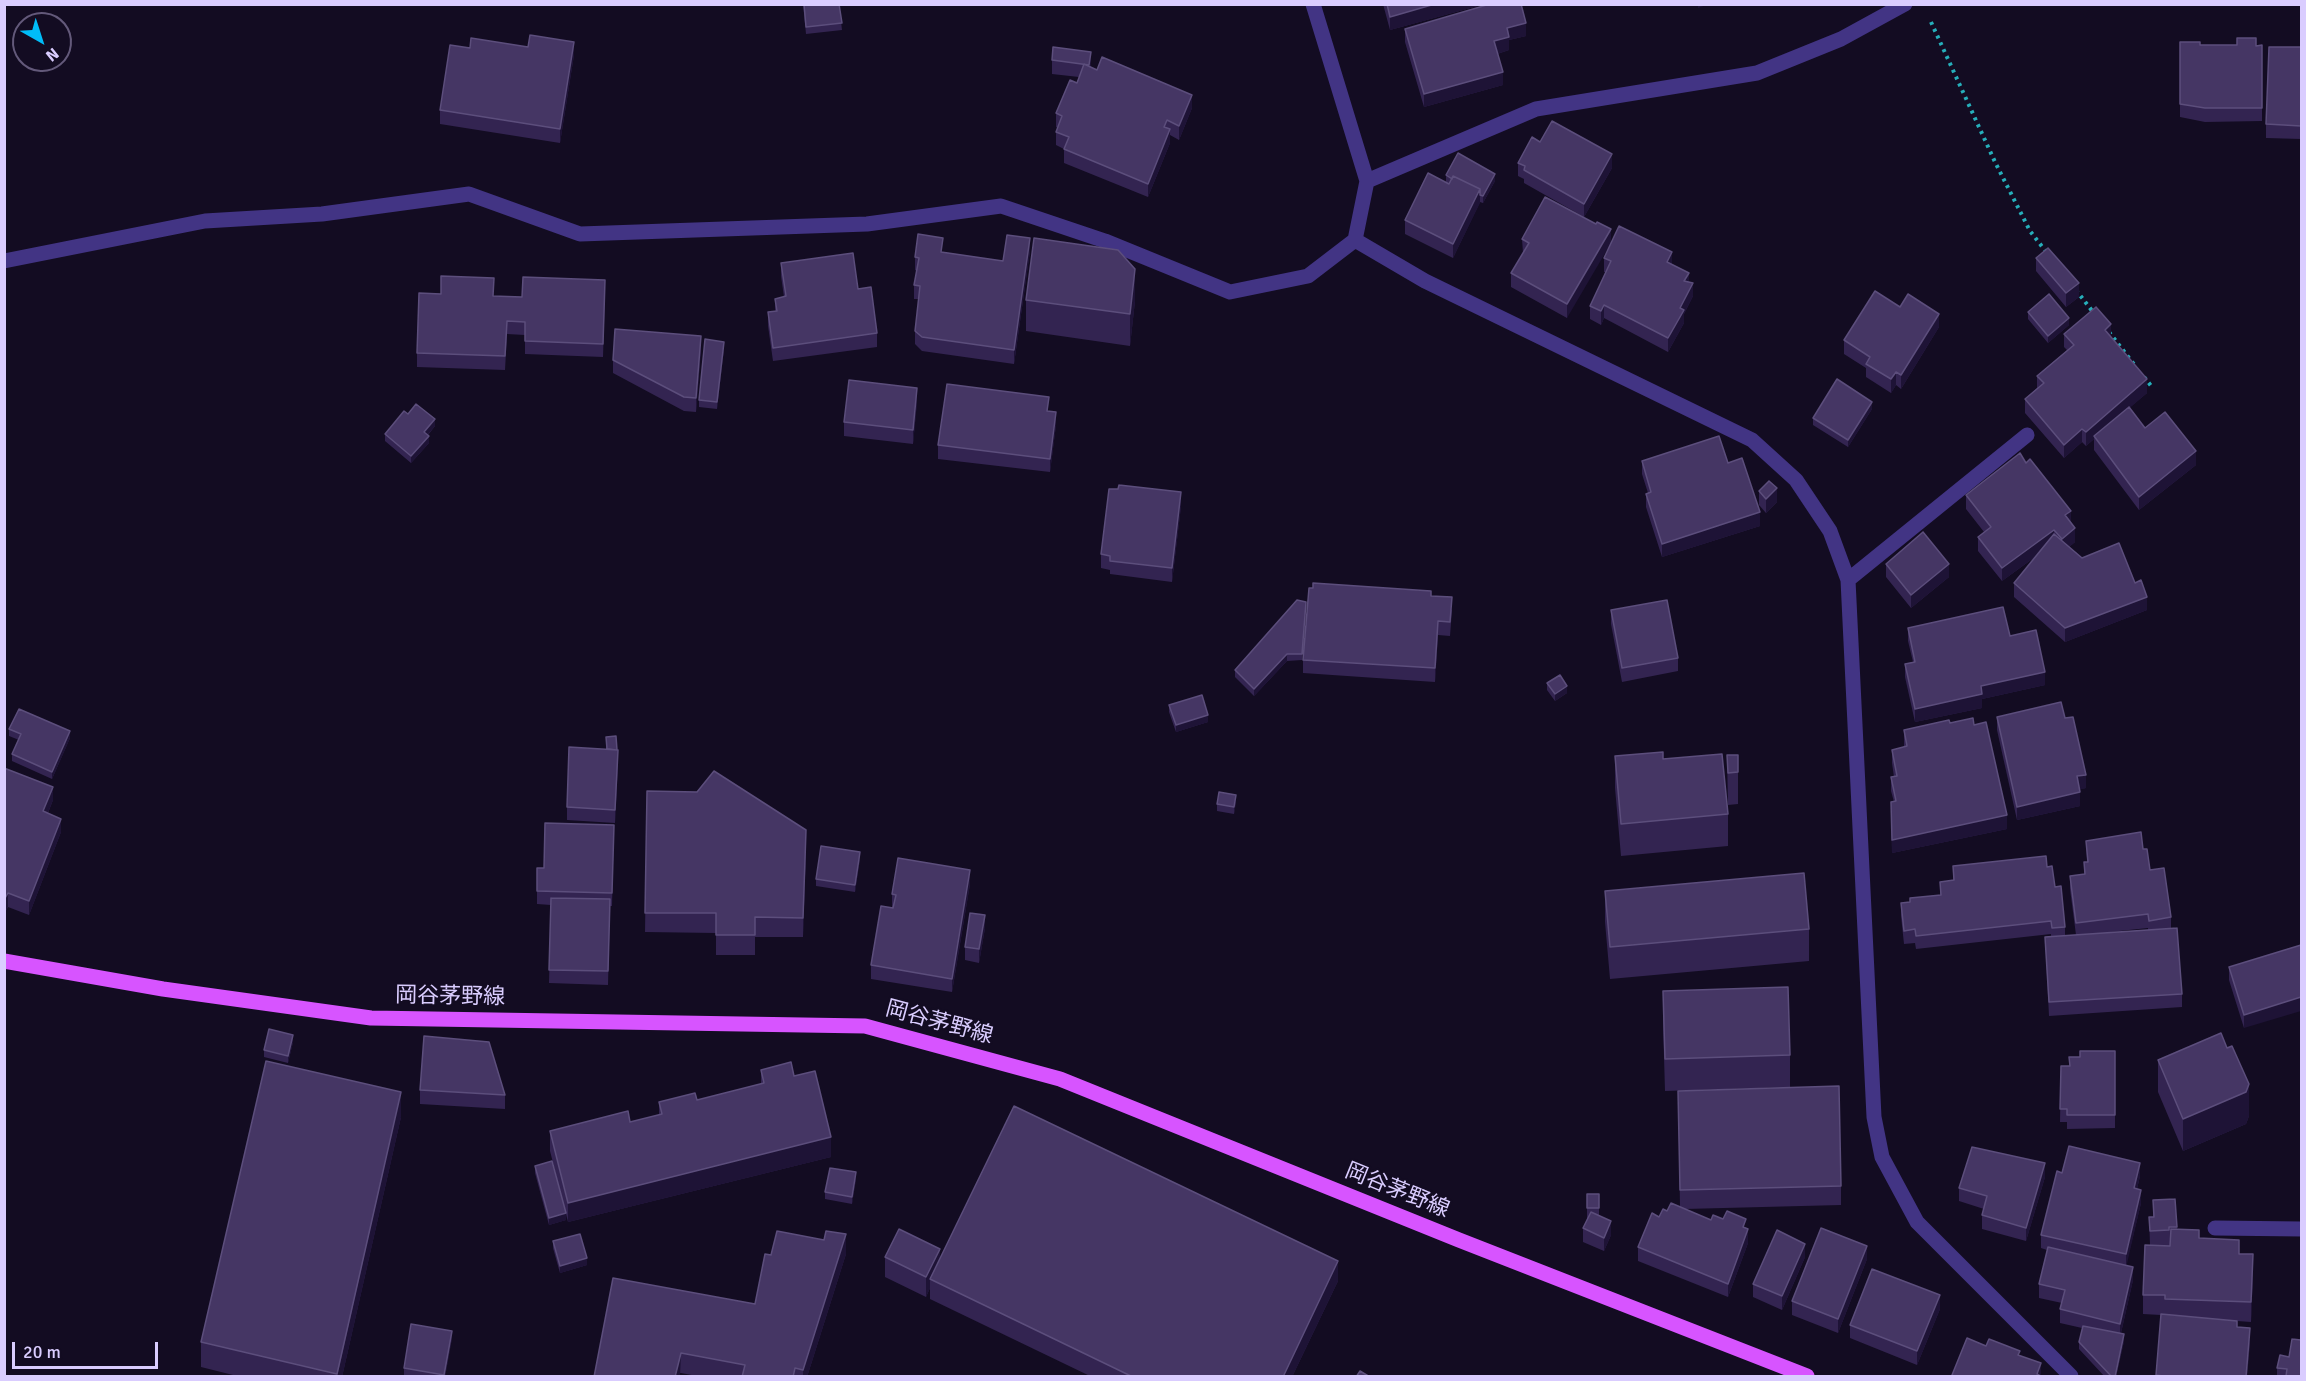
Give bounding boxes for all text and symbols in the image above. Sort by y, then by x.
north arrow [12,12,72,72]
text: N [41,43,63,66]
street label: 岡谷茅野線 [395,983,505,1011]
street label: 岡谷茅野線 [882,996,996,1050]
street label: 岡谷茅野線 [1341,1158,1453,1224]
scale bar [15,1330,160,1368]
text: 20 m [23,1341,61,1363]

